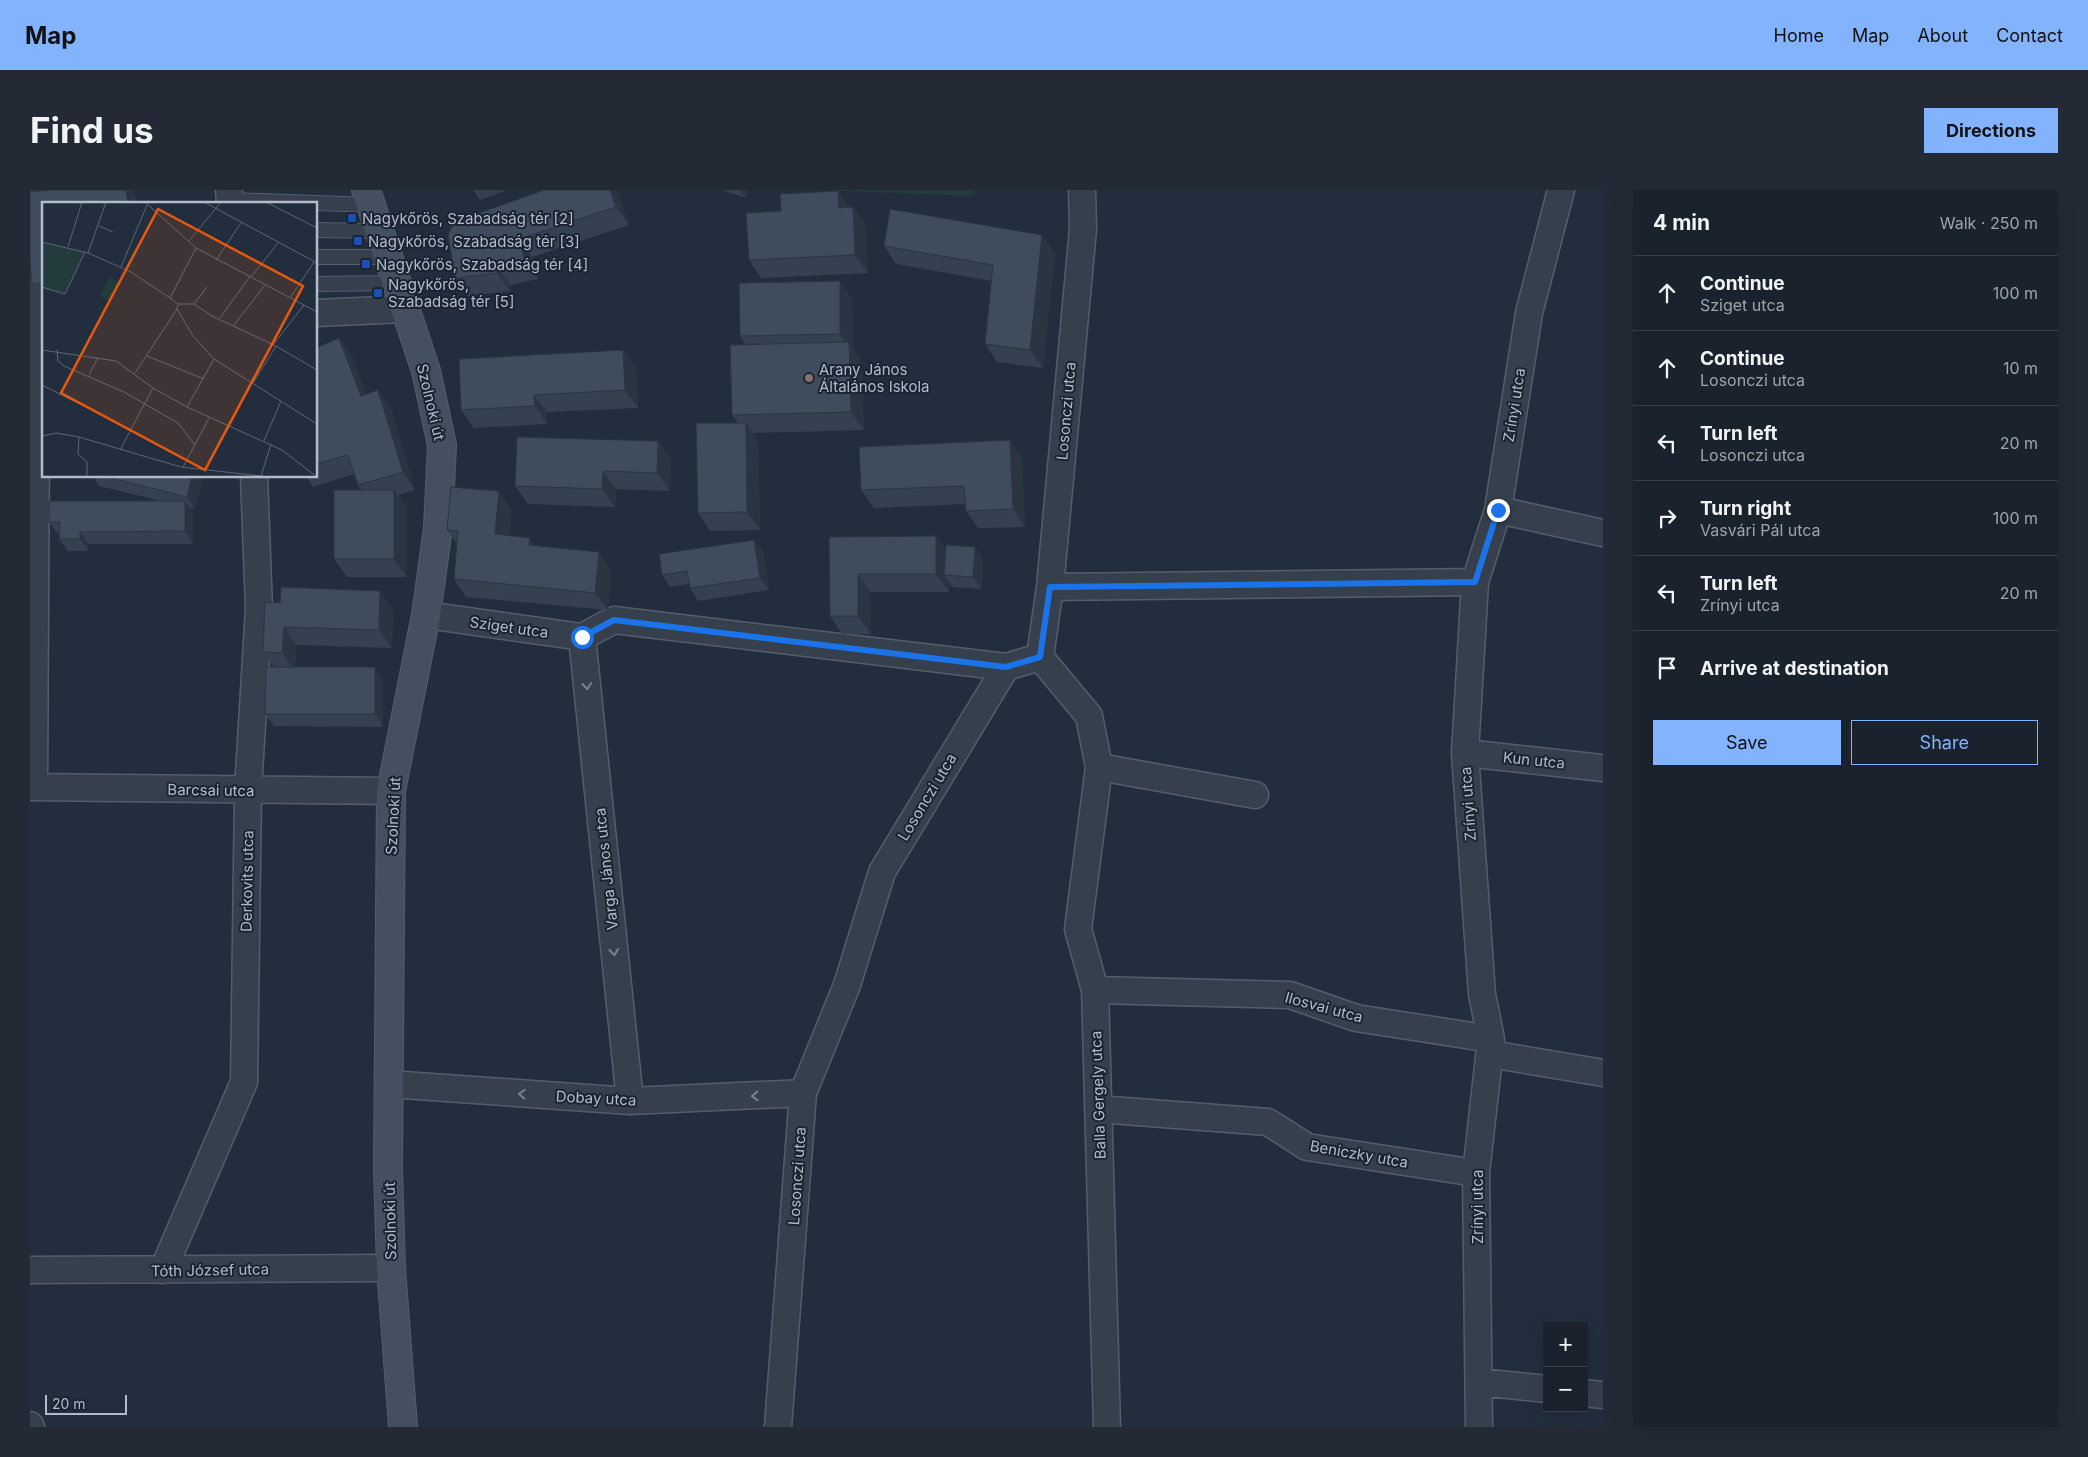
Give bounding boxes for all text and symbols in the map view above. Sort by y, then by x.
text: Map [25,21,76,50]
text: Home [1774,25,1824,46]
text: Map [1852,25,1889,46]
text: About [1917,25,1968,46]
text: Contact [1996,25,2063,46]
button: Directions [1924,108,2058,153]
text: Find us [30,109,154,151]
inset map [42,202,318,478]
place label: Nagykőrös, Szabadság tér [2] [362,209,574,228]
text: 4 min [1653,210,1710,235]
marker: Nagykőrös, Szabadság tér [2] [346,212,358,224]
text: Walk · 250 m [1940,213,2038,233]
place label: Nagykőrös, Szabadság tér [3] [368,232,580,251]
marker: Nagykőrös, Szabadság tér [3] [352,235,364,247]
place label: Nagykőrös, Szabadság tér [4] [376,255,588,274]
marker: Nagykőrös, Szabadság tér [4] [360,258,372,270]
text: Continue [1700,272,1785,295]
place label: Nagykőrös, Szabadság tér [5] [388,275,514,311]
icon: ahead [1653,279,1681,307]
text: 100 m [1993,283,2038,303]
marker: Nagykőrös, Szabadság tér [5] [372,287,384,299]
text: Sziget utca [1700,295,1785,315]
text: Continue [1700,347,1785,370]
icon: ahead [1653,354,1681,382]
text: 10 m [2003,358,2038,378]
place label: Arany János Általános Iskola [819,360,930,396]
street label: Losonczi utca [1052,361,1080,461]
street label: Szolnoki út [413,362,449,442]
street label: Zrínyi utca [1499,367,1529,443]
text: Losonczi utca [1700,370,1805,390]
marker: Arany János Általános Iskola [803,372,815,384]
text: Turn left [1700,422,1778,445]
icon: left [1653,429,1681,457]
text: 20 m [2000,433,2038,453]
text: Losonczi utca [1700,445,1805,465]
text: Turn right [1700,497,1791,520]
route end [1487,499,1510,522]
icon: right [1653,504,1681,532]
text: 100 m [1993,508,2038,528]
text: Vasvári Pál utca [1700,520,1821,540]
text: Turn left [1700,572,1778,595]
icon: left [1653,579,1681,607]
text: 20 m [2000,583,2038,603]
text: Zrínyi utca [1700,595,1780,615]
street label: Sziget utca [468,612,550,642]
route start [571,626,594,649]
icon: arrive [1653,654,1681,682]
text: Arrive at destination [1700,657,1889,680]
one-way arrow [581,682,592,690]
button: Save [1653,720,1841,765]
button: Share [1851,720,2038,765]
street label: Kun utca [1502,747,1566,773]
street label: Losonczi utca [893,750,961,844]
street label: Zrínyi utca [1456,766,1480,842]
street label: Szolnoki út [381,776,405,855]
street label: Barcsai utca [167,780,255,800]
street label: Varga János utca [590,807,622,931]
street label: Derkovits utca [237,830,257,932]
one-way arrow [609,948,620,956]
street label: Ilosvai utca [1283,987,1365,1027]
street label: Balla Gergely utca [1086,1030,1110,1160]
street label: Dobay utca [555,1086,637,1110]
one-way arrow [518,1088,526,1099]
one-way arrow [750,1090,758,1101]
street label: Losonczi utca [784,1126,810,1226]
street label: Beniczky utca [1308,1136,1410,1172]
street label: Zrínyi utca [1468,1170,1487,1244]
street label: Szolnoki út [380,1182,400,1260]
street label: Tóth József utca [151,1259,269,1281]
map controls [1543,1322,1588,1412]
button: + [1543,1322,1588,1367]
button: − [1543,1367,1588,1412]
scale bar [45,1392,128,1415]
text: 20 m [52,1395,86,1412]

